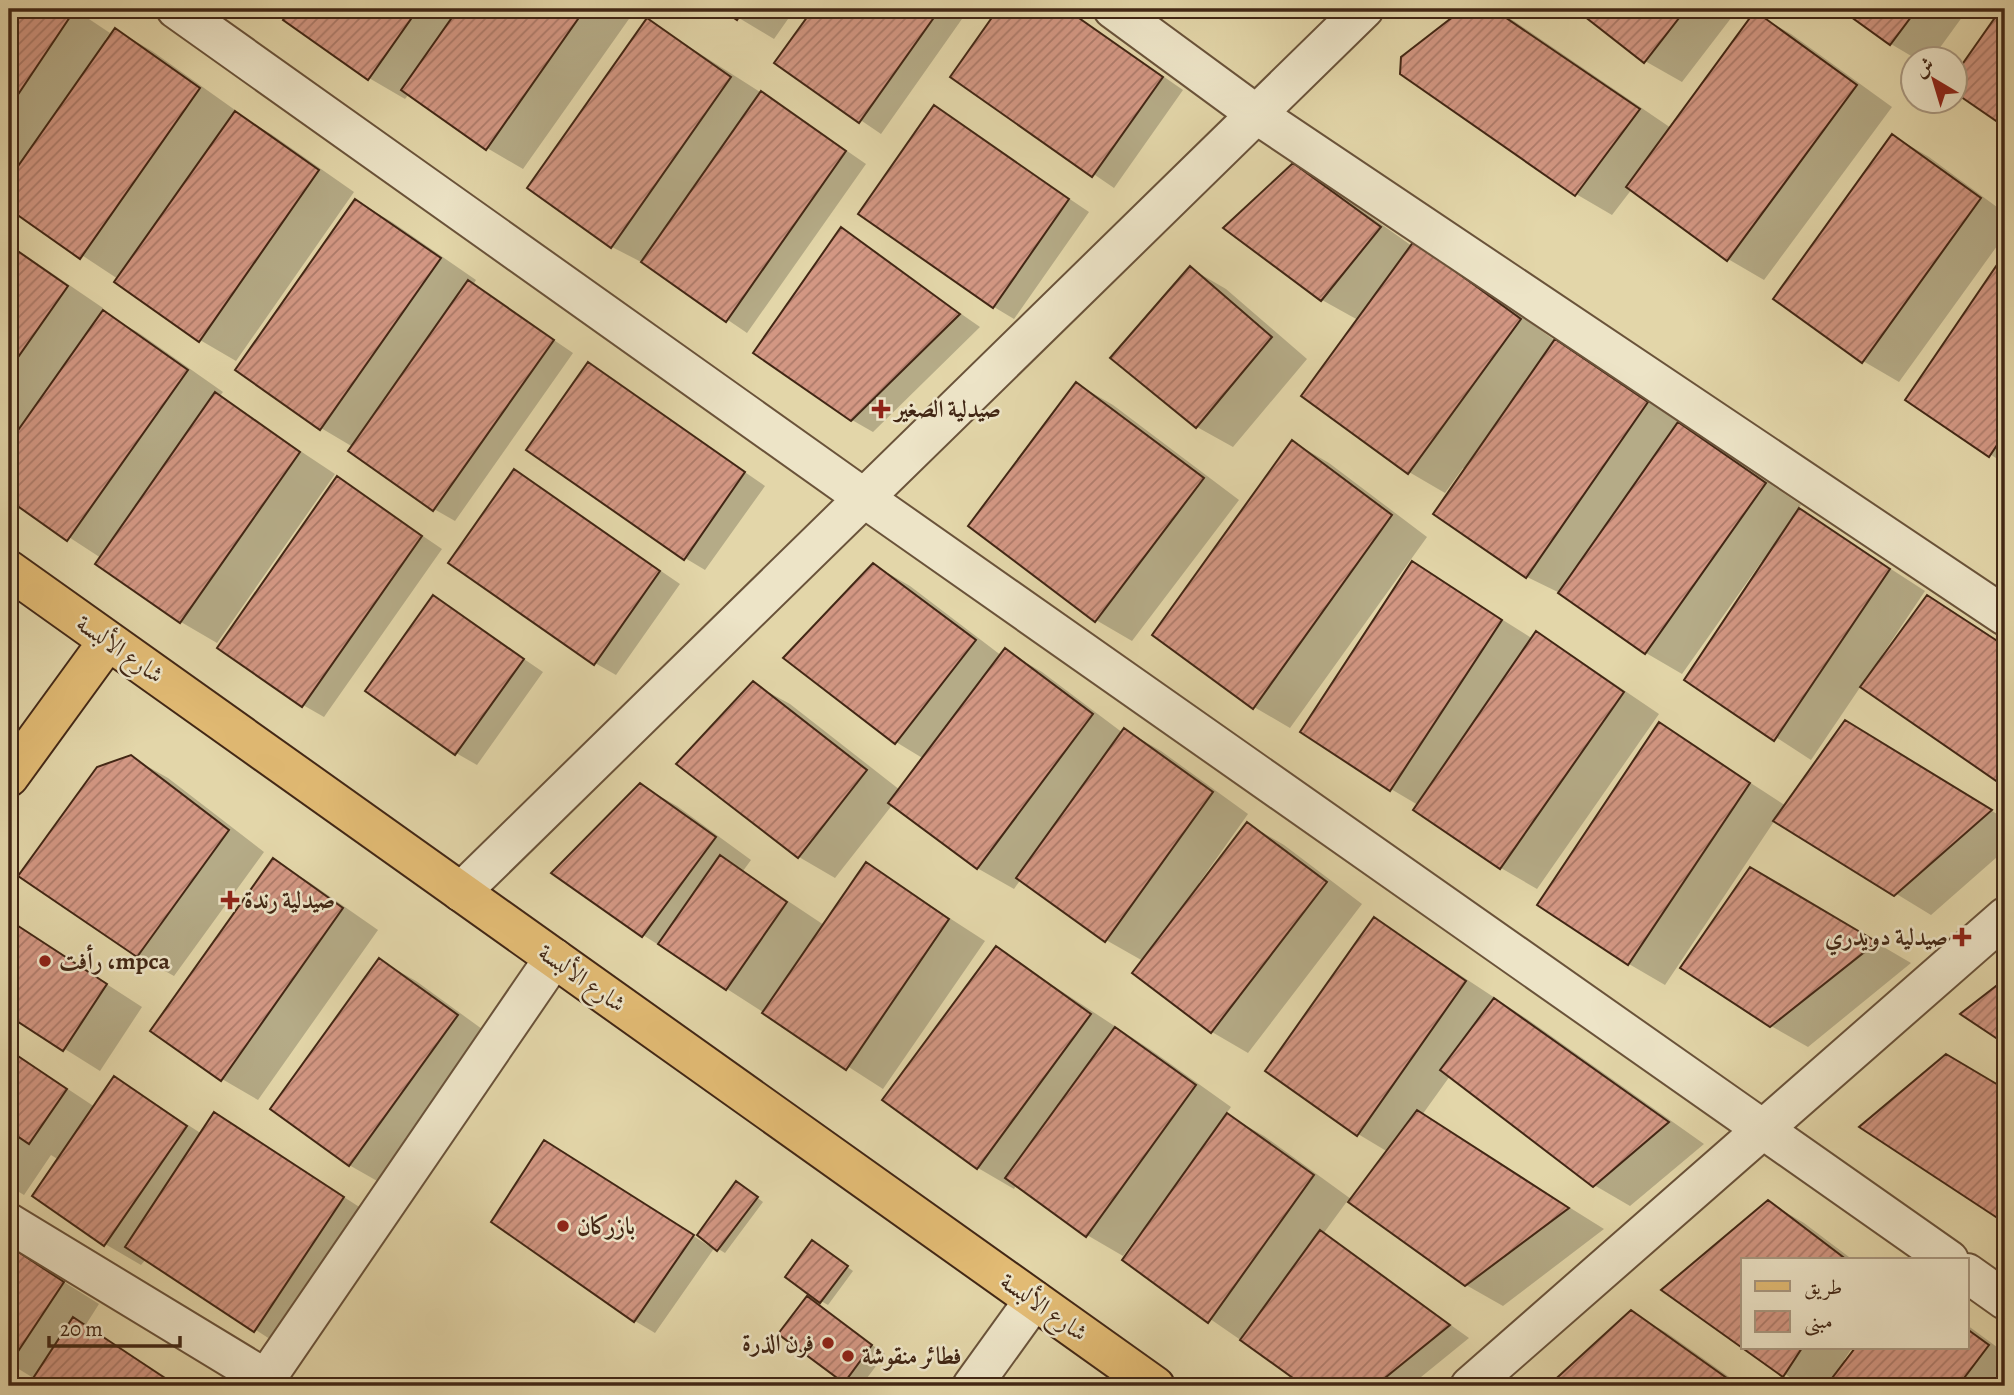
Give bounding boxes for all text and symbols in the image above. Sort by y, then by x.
north arrow [1898,46,1968,116]
text: ش [1909,51,1940,83]
place label: صيدلية الصغير [892,393,1001,425]
marker: صيدلية الصغير [873,401,889,417]
street label: شارع الألبسة [68,607,170,694]
place label: صيدلية رندة [244,884,335,916]
marker: صيدلية رندة [222,892,238,908]
place label: صيدلية دويدري [1825,921,1948,956]
marker: صيدلية دويدري [1954,929,1970,945]
street label: شارع الألبسة [530,936,632,1023]
place label: رأفت ،mpca [59,944,171,977]
marker: رأفت ،mpca [37,953,53,969]
place label: بازركان [577,1210,635,1242]
marker: بازركان [555,1218,571,1234]
legend [1741,1258,1968,1350]
street label: شارع الألبسة [992,1265,1094,1352]
text: طريق [1804,1273,1842,1301]
scale bar [49,1304,180,1348]
text: مبنى [1804,1307,1833,1336]
text: 20 m [60,1315,103,1343]
place label: فرن الذرة [742,1327,814,1359]
marker: فرن الذرة [820,1335,836,1351]
place label: فطائر منقوشة [862,1340,962,1372]
marker: فطائر منقوشة [840,1348,856,1364]

